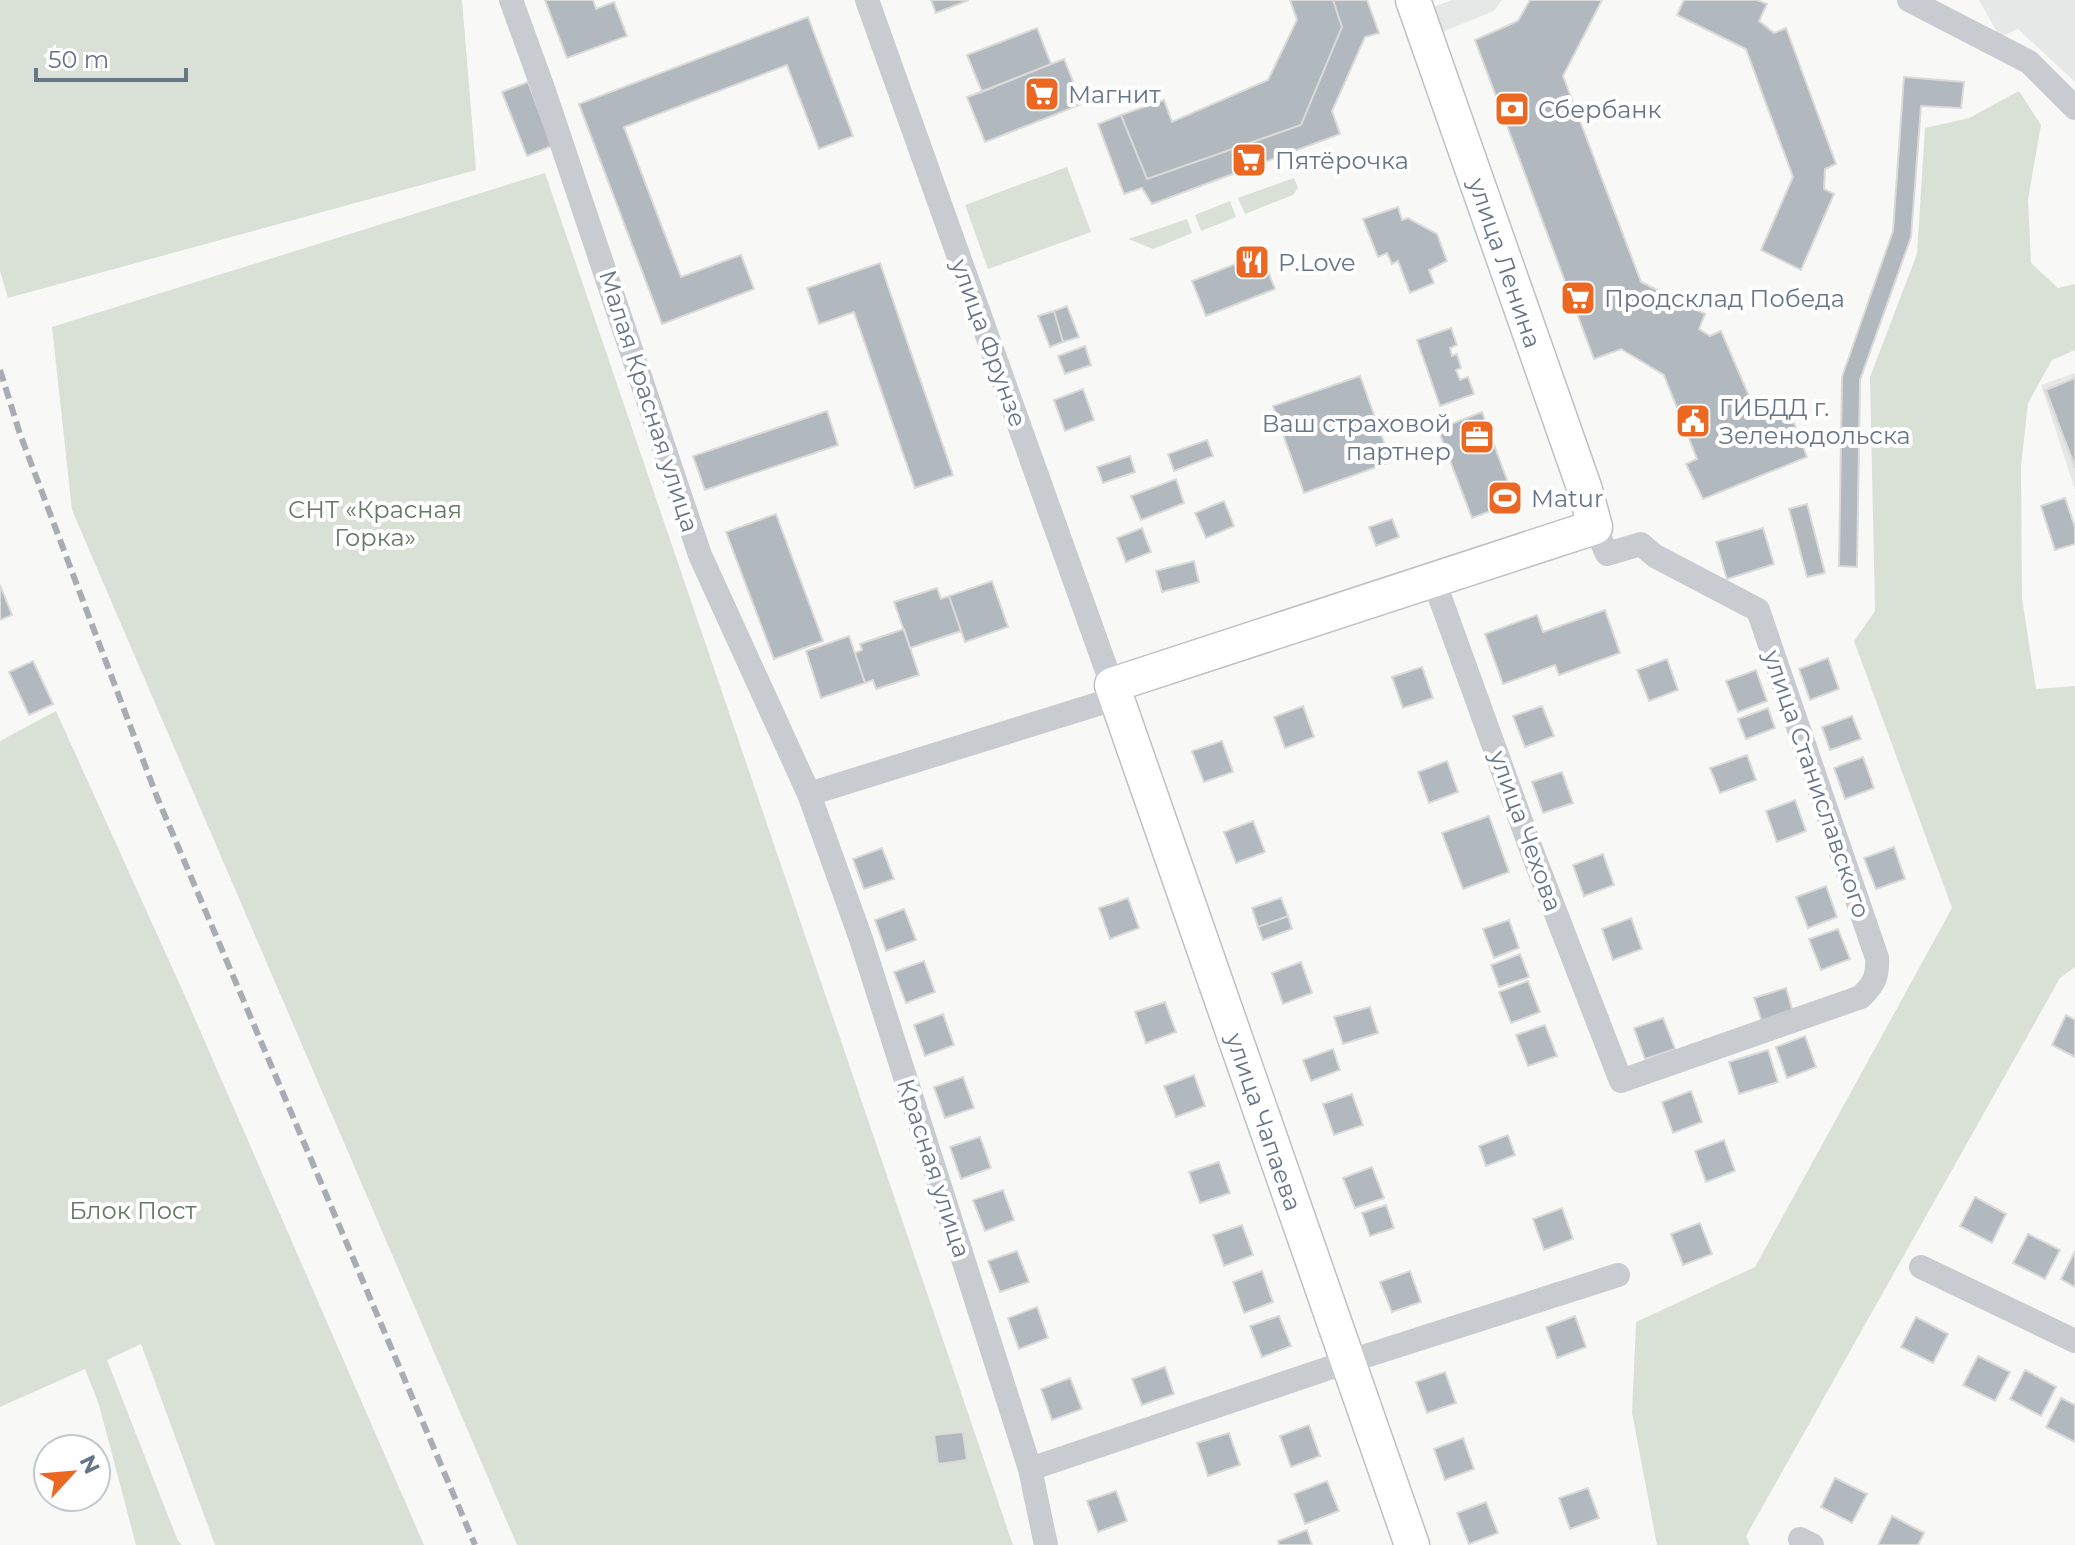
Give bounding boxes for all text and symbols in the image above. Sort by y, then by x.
scale bar [36,32,186,82]
text: 50 m [48,45,109,74]
supermarket icon: Магнит [1023,75,1061,113]
place label: Магнит [1068,80,1161,109]
bank icon: Сбербанк [1493,90,1531,128]
place label: Сбербанк [1538,95,1661,124]
supermarket icon: Пятёрочка [1230,141,1268,179]
place label: Пятёрочка [1275,146,1409,175]
street label: улица Ленина [1462,173,1548,352]
restaurant icon: P.Love [1233,243,1271,281]
place label: P.Love [1278,248,1355,277]
street label: улица Фрунзе [945,254,1033,431]
street label: Малая Красная улица [593,266,705,536]
supermarket icon: Продсклад Победа [1559,279,1597,317]
place label: Продсклад Победа [1604,284,1845,313]
place label: ГИБДД г. Зеленодольска [1719,393,1911,450]
public building icon: ГИБДД г. Зеленодольска [1674,402,1712,440]
place label: Ваш страховой партнер [1262,409,1451,466]
office icon: Ваш страховой партнер [1458,418,1496,456]
sports icon: Matur [1486,479,1524,517]
place label: Matur [1531,484,1604,513]
park label: СНТ «Красная Горка» [288,495,462,552]
street label: улица Станиславского [1757,645,1877,922]
street label: улица Чехова [1483,746,1569,915]
street label: улица Чапаева [1220,1028,1308,1215]
street label: Красная улица [891,1075,977,1261]
park label: Блок Пост [69,1196,197,1225]
north arrow [32,1433,112,1513]
text: N [73,1451,106,1478]

